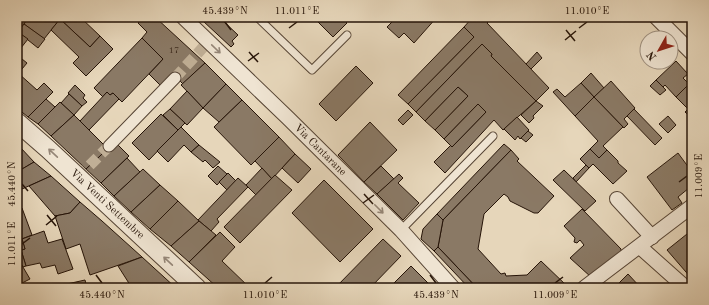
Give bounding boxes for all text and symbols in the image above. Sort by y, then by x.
text: 45.439°N [202,6,248,16]
text: 11.011°E [275,6,319,16]
text: 11.010°E [565,6,609,16]
north arrow [639,30,679,70]
one-way arrow [211,45,221,54]
house number: 17 [169,46,179,55]
text: N [645,48,659,62]
street label: Via Cantarane [292,122,348,178]
one-way arrow [48,149,58,158]
text: 11.009°E [694,154,704,198]
text: 45.440°N [7,161,17,207]
street label: Via Venti Settembre [68,167,146,241]
one-way arrow [374,204,384,214]
text: 11.011°E [7,222,17,266]
one-way arrow [163,257,173,266]
text: 45.440°N [79,290,125,300]
text: 11.010°E [243,290,287,300]
text: 45.439°N [413,290,459,300]
text: 11.009°E [533,290,577,300]

